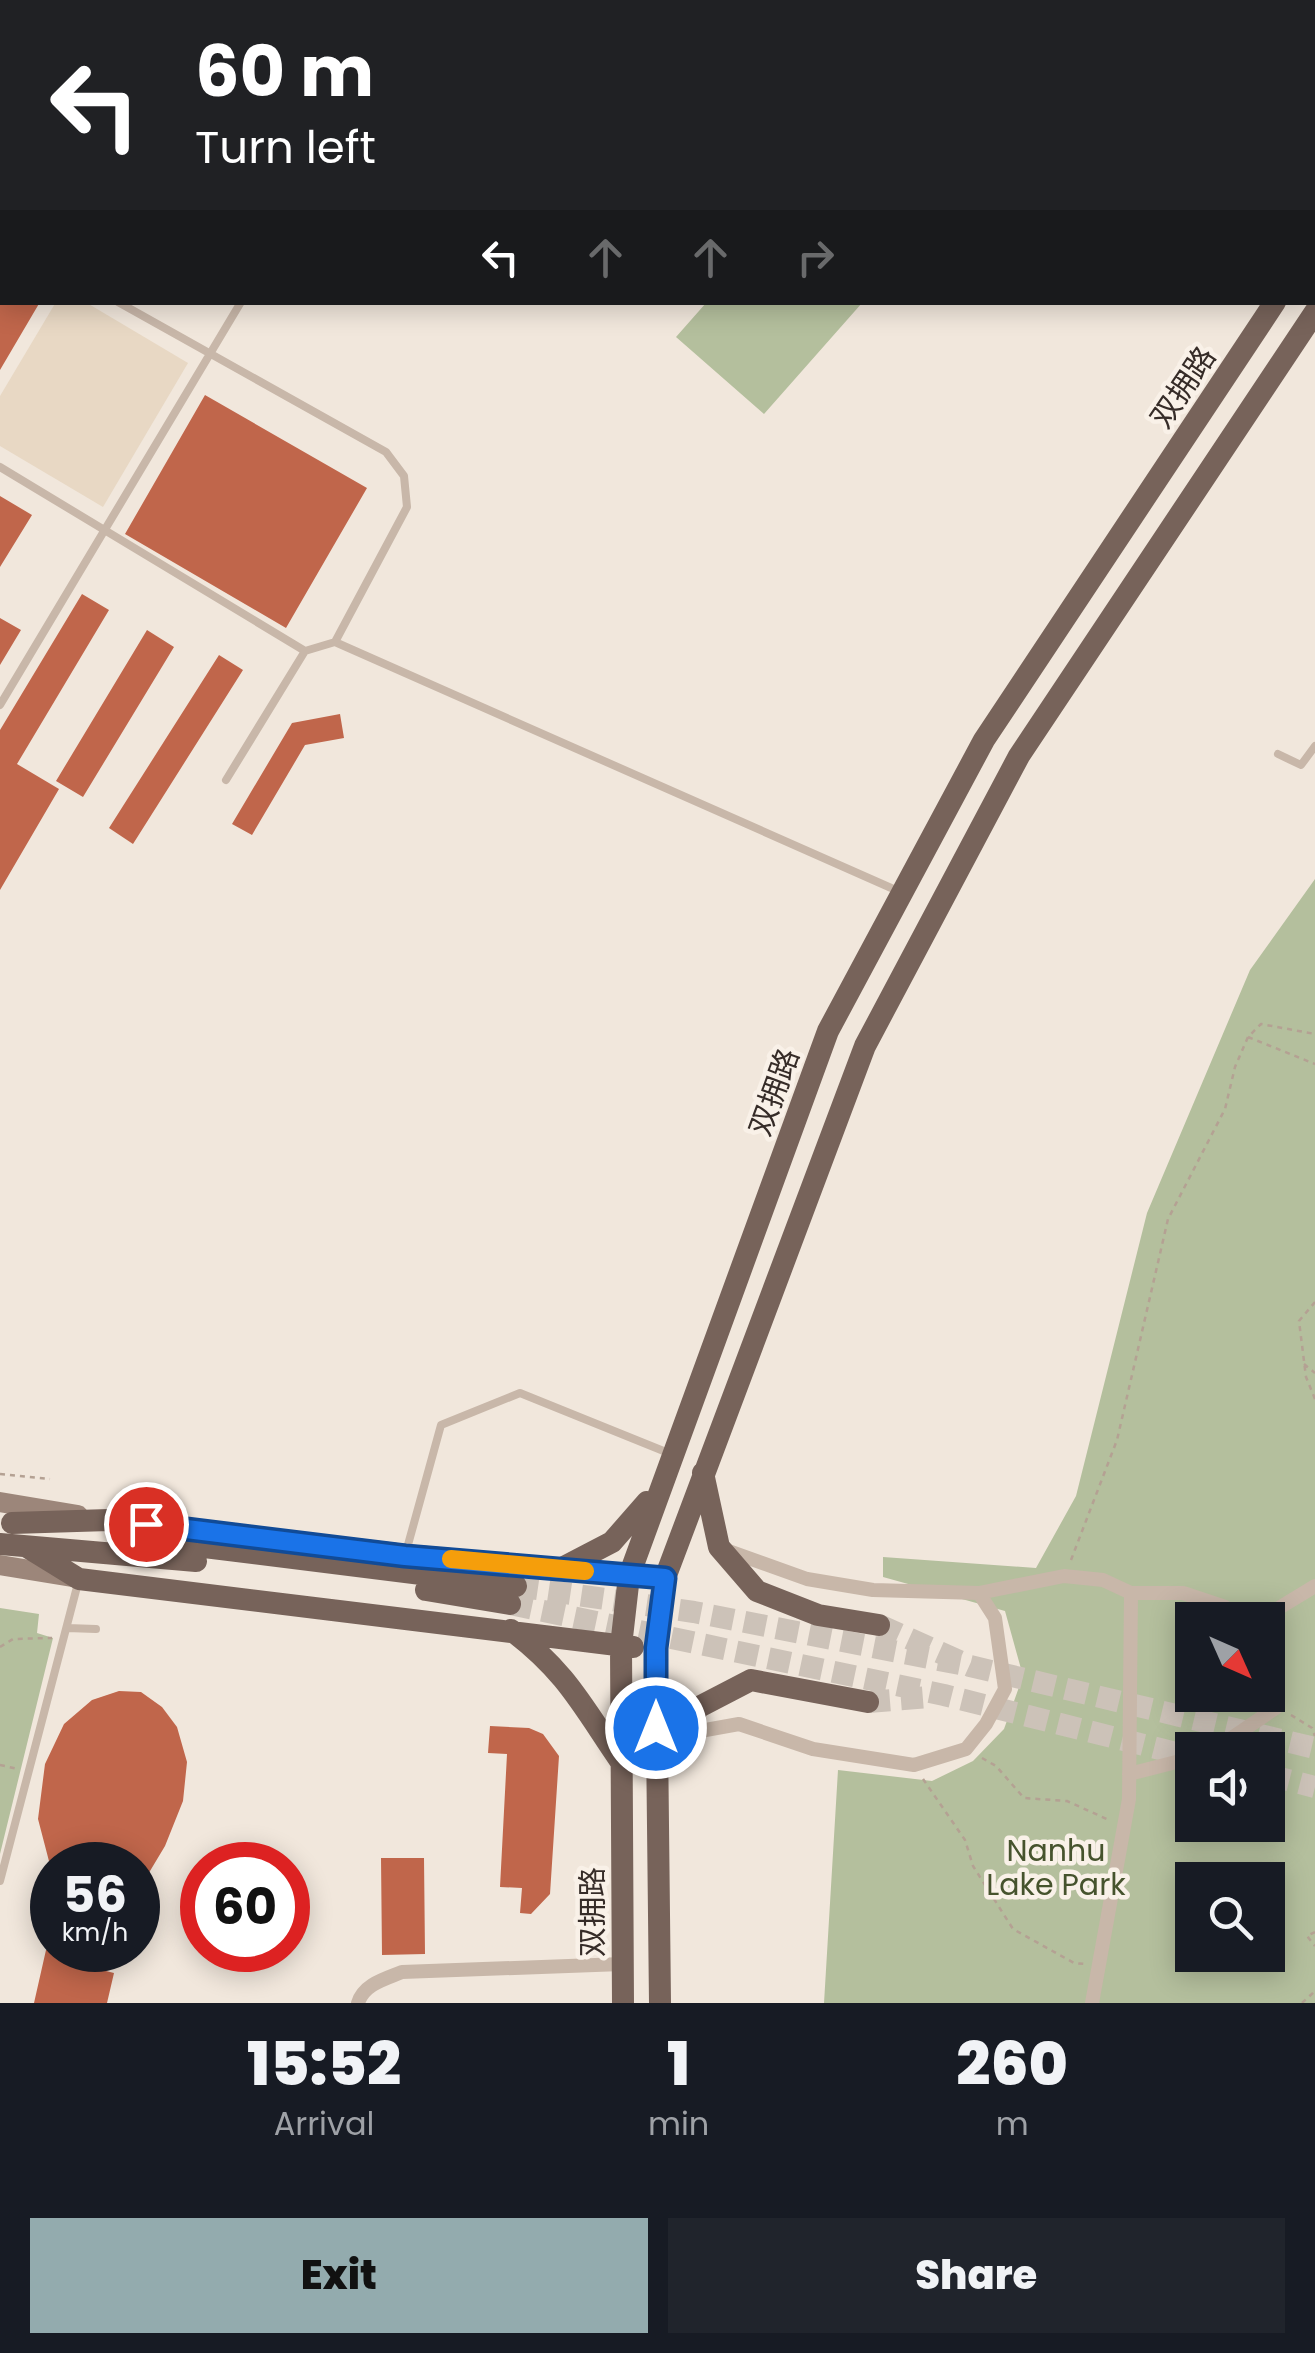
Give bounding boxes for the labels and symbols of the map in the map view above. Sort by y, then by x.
street label: 双拥路 [1140,338,1226,436]
street label: 双拥路 [738,1042,810,1142]
pin [104,1482,189,1567]
north arrow [1175,1602,1285,1712]
position arrow [604,1676,708,1780]
park label: Nanhu Lake Park [986,1829,1126,1906]
speed limit sign: 60 [180,1842,310,1972]
street label: 双拥路 [571,1867,614,1957]

